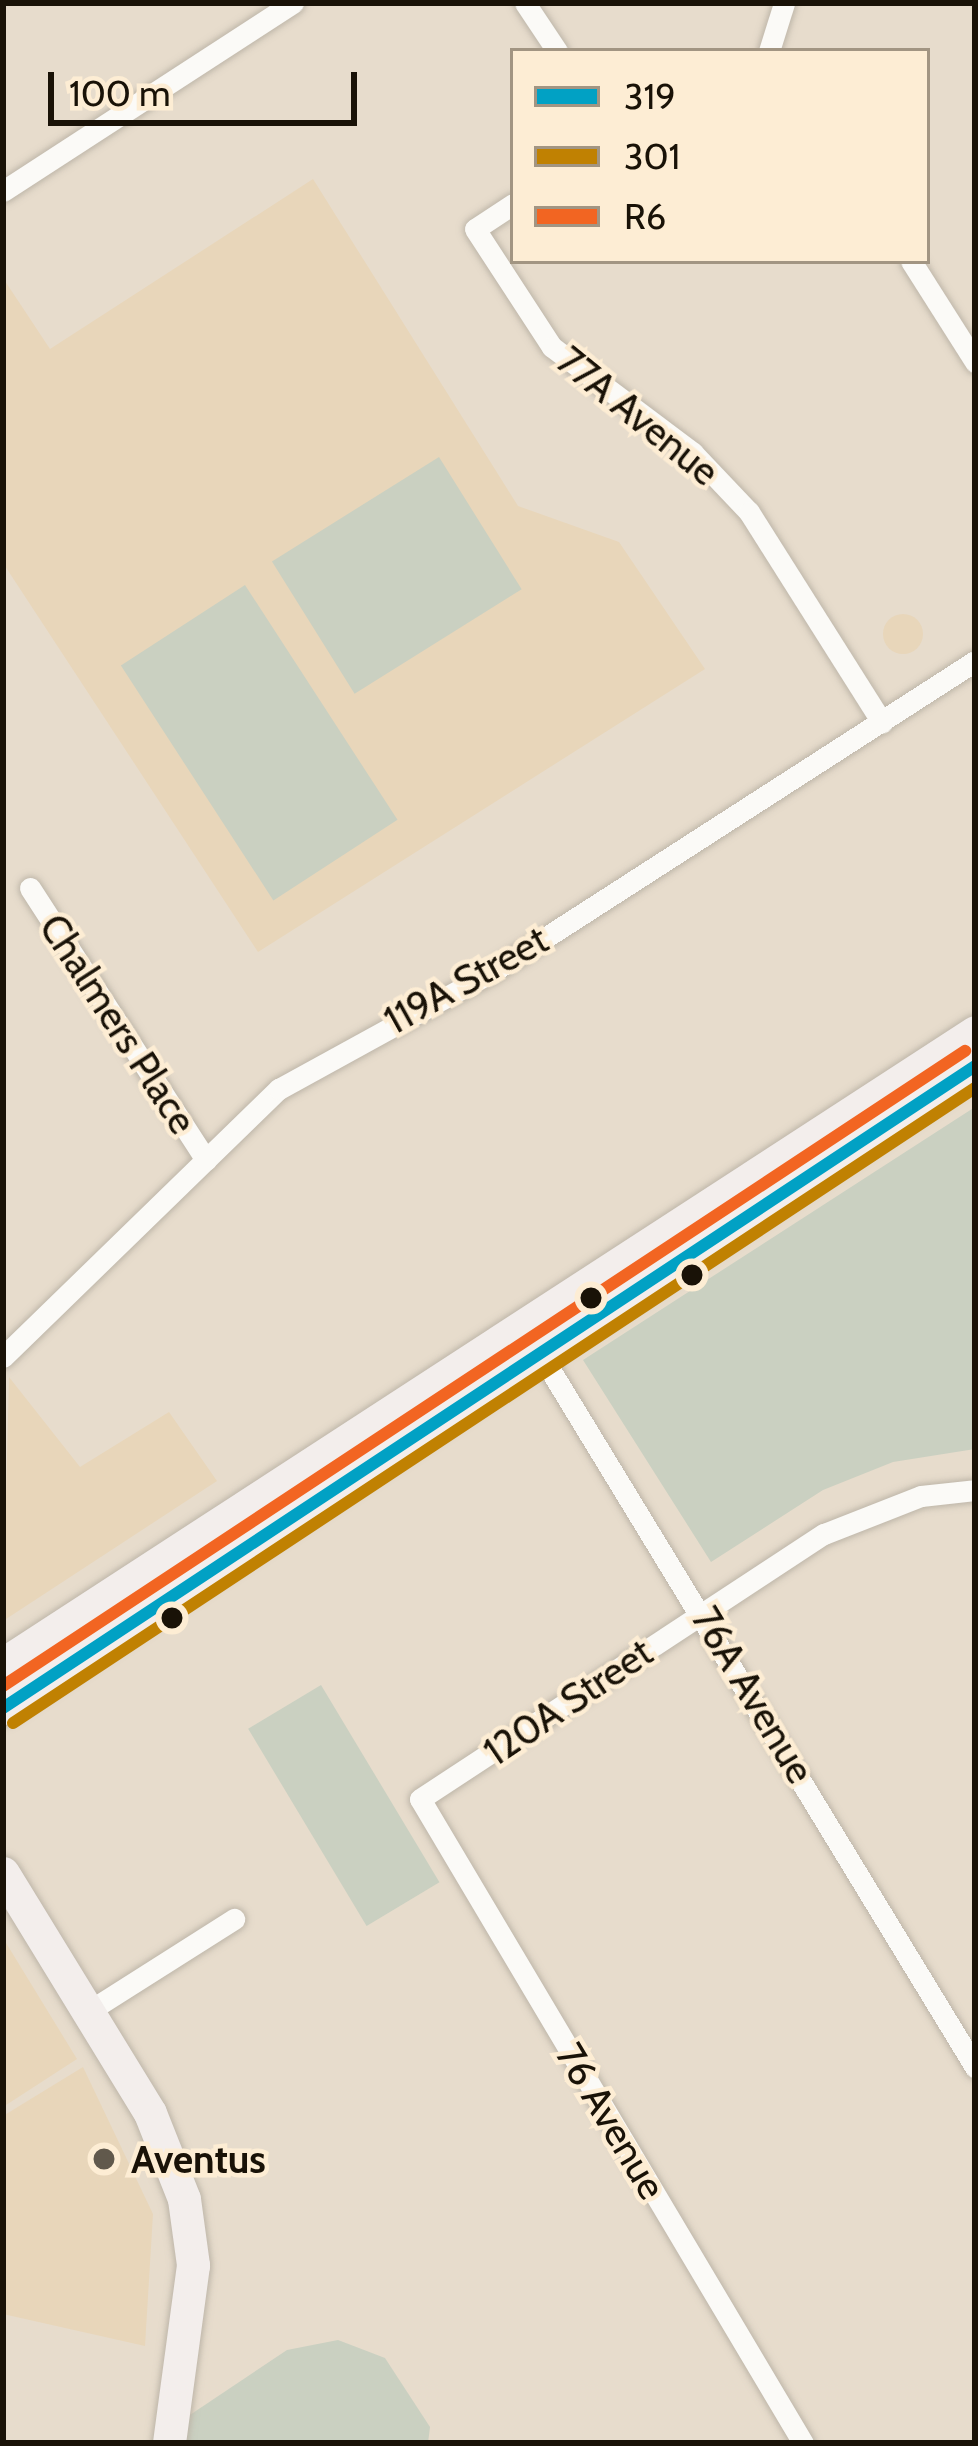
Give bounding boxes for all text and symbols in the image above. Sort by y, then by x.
scale bar [54,48,363,122]
legend [510,48,930,264]
text: 100 m [69,71,171,115]
text: 319 [624,74,676,118]
text: 301 [624,134,680,178]
text: R6 [624,194,666,238]
street label: 77A Avenue [548,337,728,495]
street label: Chalmers Place [30,906,206,1142]
street label: 119A Street [376,916,556,1044]
unlabelled marker [681,1264,703,1286]
unlabelled marker [580,1287,602,1309]
street label: 76A Avenue [682,1598,824,1792]
unlabelled marker [161,1607,183,1629]
street label: 120A Street [475,1629,661,1775]
street label: 76 Avenue [546,2035,676,2207]
place label: Aventus [131,2136,266,2182]
marker: Aventus [88,2143,120,2175]

